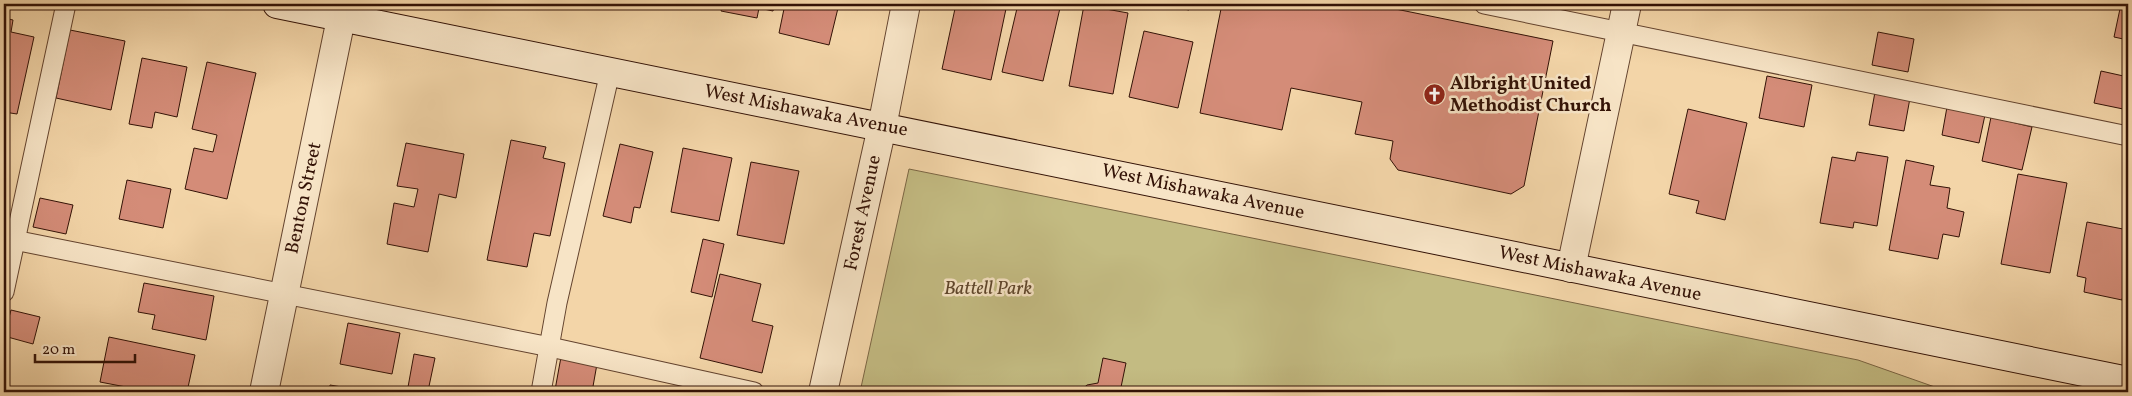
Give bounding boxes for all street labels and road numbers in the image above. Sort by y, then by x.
street label: West Mishawaka Avenue [702,79,910,143]
street label: Benton Street [279,139,329,256]
street label: Forest Avenue [838,153,888,273]
street label: West Mishawaka Avenue [1099,158,1307,226]
street label: West Mishawaka Avenue [1496,240,1704,308]

